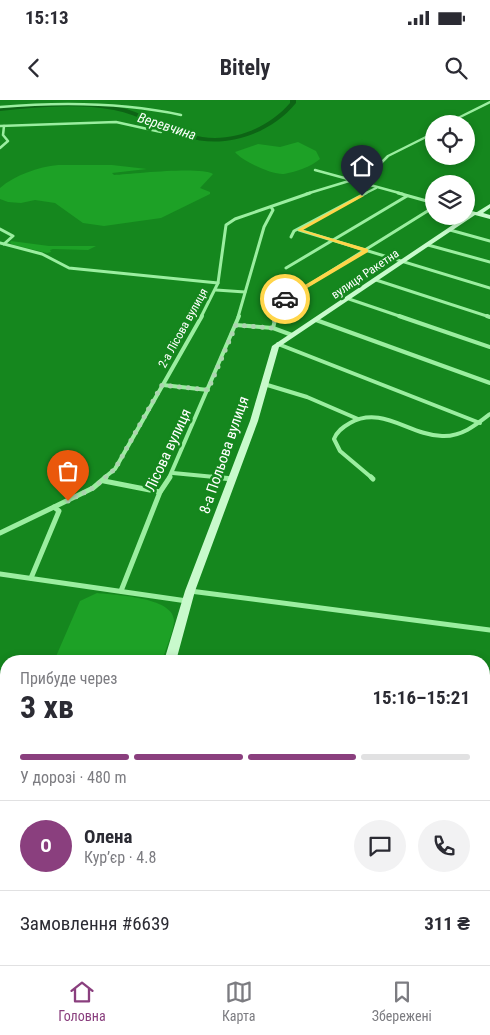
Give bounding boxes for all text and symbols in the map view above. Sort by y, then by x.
text: 15:13 [25,6,69,29]
icon: back [20,54,48,82]
icon: search [442,54,470,82]
text: Bitely [220,55,270,80]
water label: Веревчина [136,109,198,143]
map controls [425,115,475,225]
button: locate [425,115,475,165]
pin [341,145,383,196]
icon: home [348,152,376,180]
button: layers [425,175,475,225]
street label: вулиця Ракетна [329,246,402,302]
courier [260,274,310,324]
icon: car [271,285,299,313]
street label: 2-а Лісова вулиця [155,286,211,370]
street label: 8-а Польова вулиця [195,394,253,516]
street label: Лісова вулиця [141,406,195,494]
pin [47,450,89,501]
icon: bag [54,457,82,485]
text: Прибуде через [20,669,117,688]
text: 15:16–15:21 [372,686,470,709]
text: 3 хв [20,688,74,726]
text: У дорозі · 480 m [20,768,126,787]
button: chat [354,820,406,872]
button: phone [418,820,470,872]
text: Олена [84,825,133,848]
text: О [40,834,52,857]
text: Кур’єр · 4.8 [84,848,156,867]
text: Замовлення #6639 [20,912,170,935]
text: 311 ₴ [424,912,470,935]
tab: Головна [58,978,106,1024]
tab: Карта [222,978,255,1024]
tab: Збережені [372,978,432,1024]

